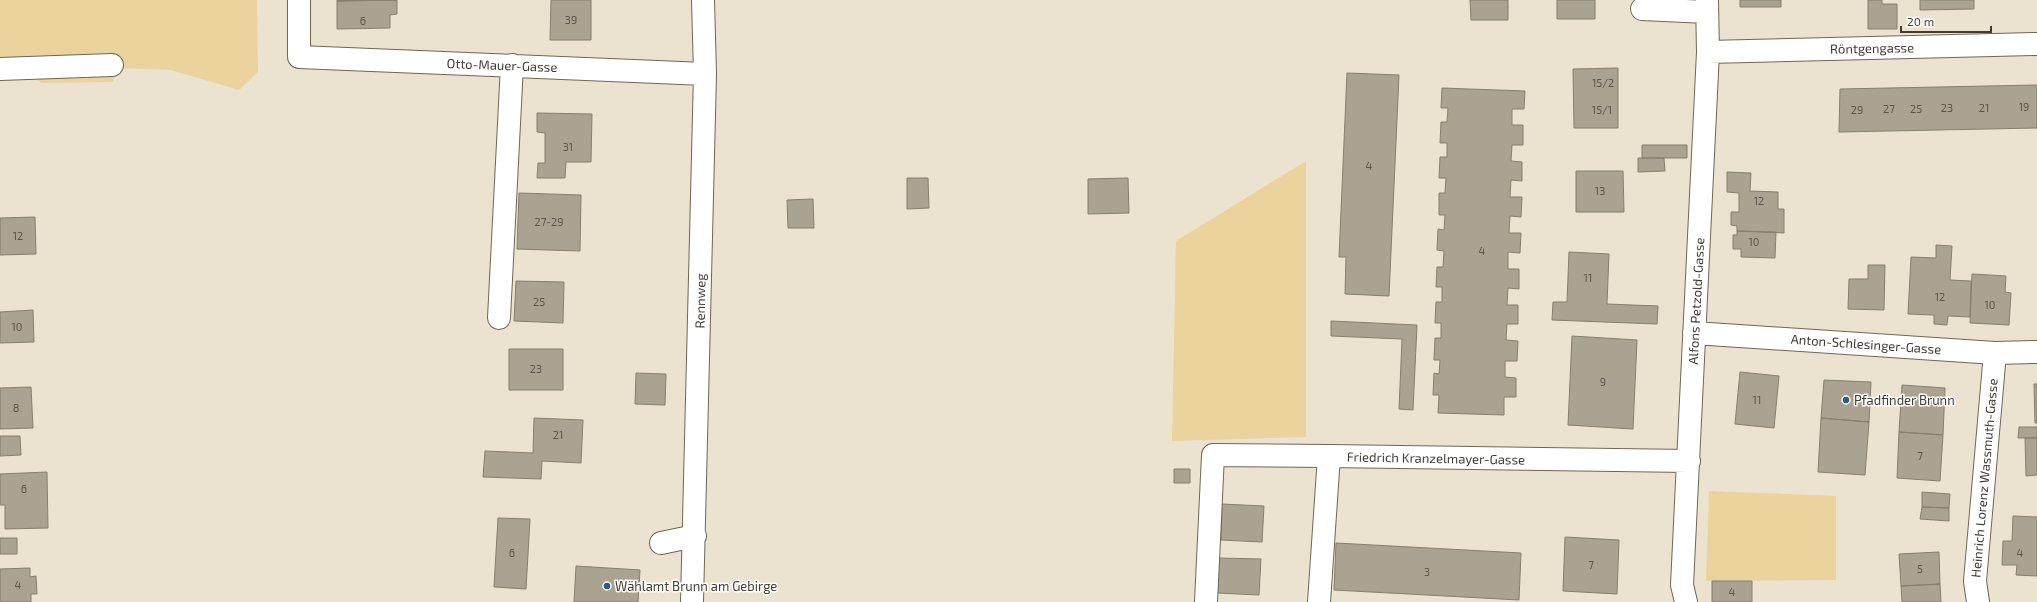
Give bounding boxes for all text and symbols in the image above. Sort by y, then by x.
scale bar [1901,8,1991,34]
house number: 39 [565,13,577,26]
house number: 6 [360,14,366,27]
text: 20 m [1907,14,1934,28]
street label: Röntgengasse [1830,39,1914,57]
street label: Otto-Mauer-Gasse [446,55,558,75]
house number: 15/2 [1592,76,1614,89]
house number: 19 [2019,100,2029,113]
house number: 23 [1941,101,1953,114]
house number: 21 [1979,101,1989,114]
house number: 27 [1883,102,1895,115]
house number: 25 [1910,102,1922,115]
house number: 15/1 [1592,103,1612,116]
house number: 29 [1851,103,1863,116]
house number: 31 [563,140,573,153]
house number: 4 [1366,159,1373,172]
house number: 13 [1595,184,1605,197]
house number: 12 [1754,194,1764,207]
house number: 27-29 [535,215,564,228]
house number: 12 [13,229,23,242]
house number: 10 [1748,235,1760,248]
street label: Alfons Petzold-Gasse [1685,237,1707,365]
house number: 4 [1479,244,1486,257]
house number: 11 [1584,271,1592,284]
street label: Rennweg [692,273,708,329]
house number: 12 [1935,290,1945,303]
house number: 25 [533,295,545,308]
house number: 10 [1984,298,1996,311]
house number: 10 [11,320,23,333]
street label: Anton-Schlesinger-Gasse [1790,331,1942,357]
house number: 23 [530,362,542,375]
house number: 9 [1600,375,1606,388]
street label: Heinrich Lorenz Wassmuth-Gasse [1967,378,2001,578]
place label: Pfadfinder Brunn [1854,392,1955,408]
house number: 11 [1753,393,1761,406]
marker: Pfadfinder Brunn [1841,395,1851,405]
house number: 8 [13,401,19,414]
house number: 21 [553,428,563,441]
street label: Friedrich Kranzelmayer-Gasse [1347,448,1525,468]
house number: 7 [1917,449,1923,462]
house number: 6 [21,482,27,495]
house number: 6 [509,546,515,559]
house number: 4 [2017,546,2024,559]
house number: 7 [1588,558,1594,571]
house number: 5 [1917,562,1923,575]
house number: 3 [1424,565,1430,578]
house number: 4 [15,578,22,591]
place label: Wählamt Brunn am Gebirge [615,578,777,594]
marker: Wählamt Brunn am Gebirge [602,581,612,591]
house number: 4 [1729,585,1736,598]

